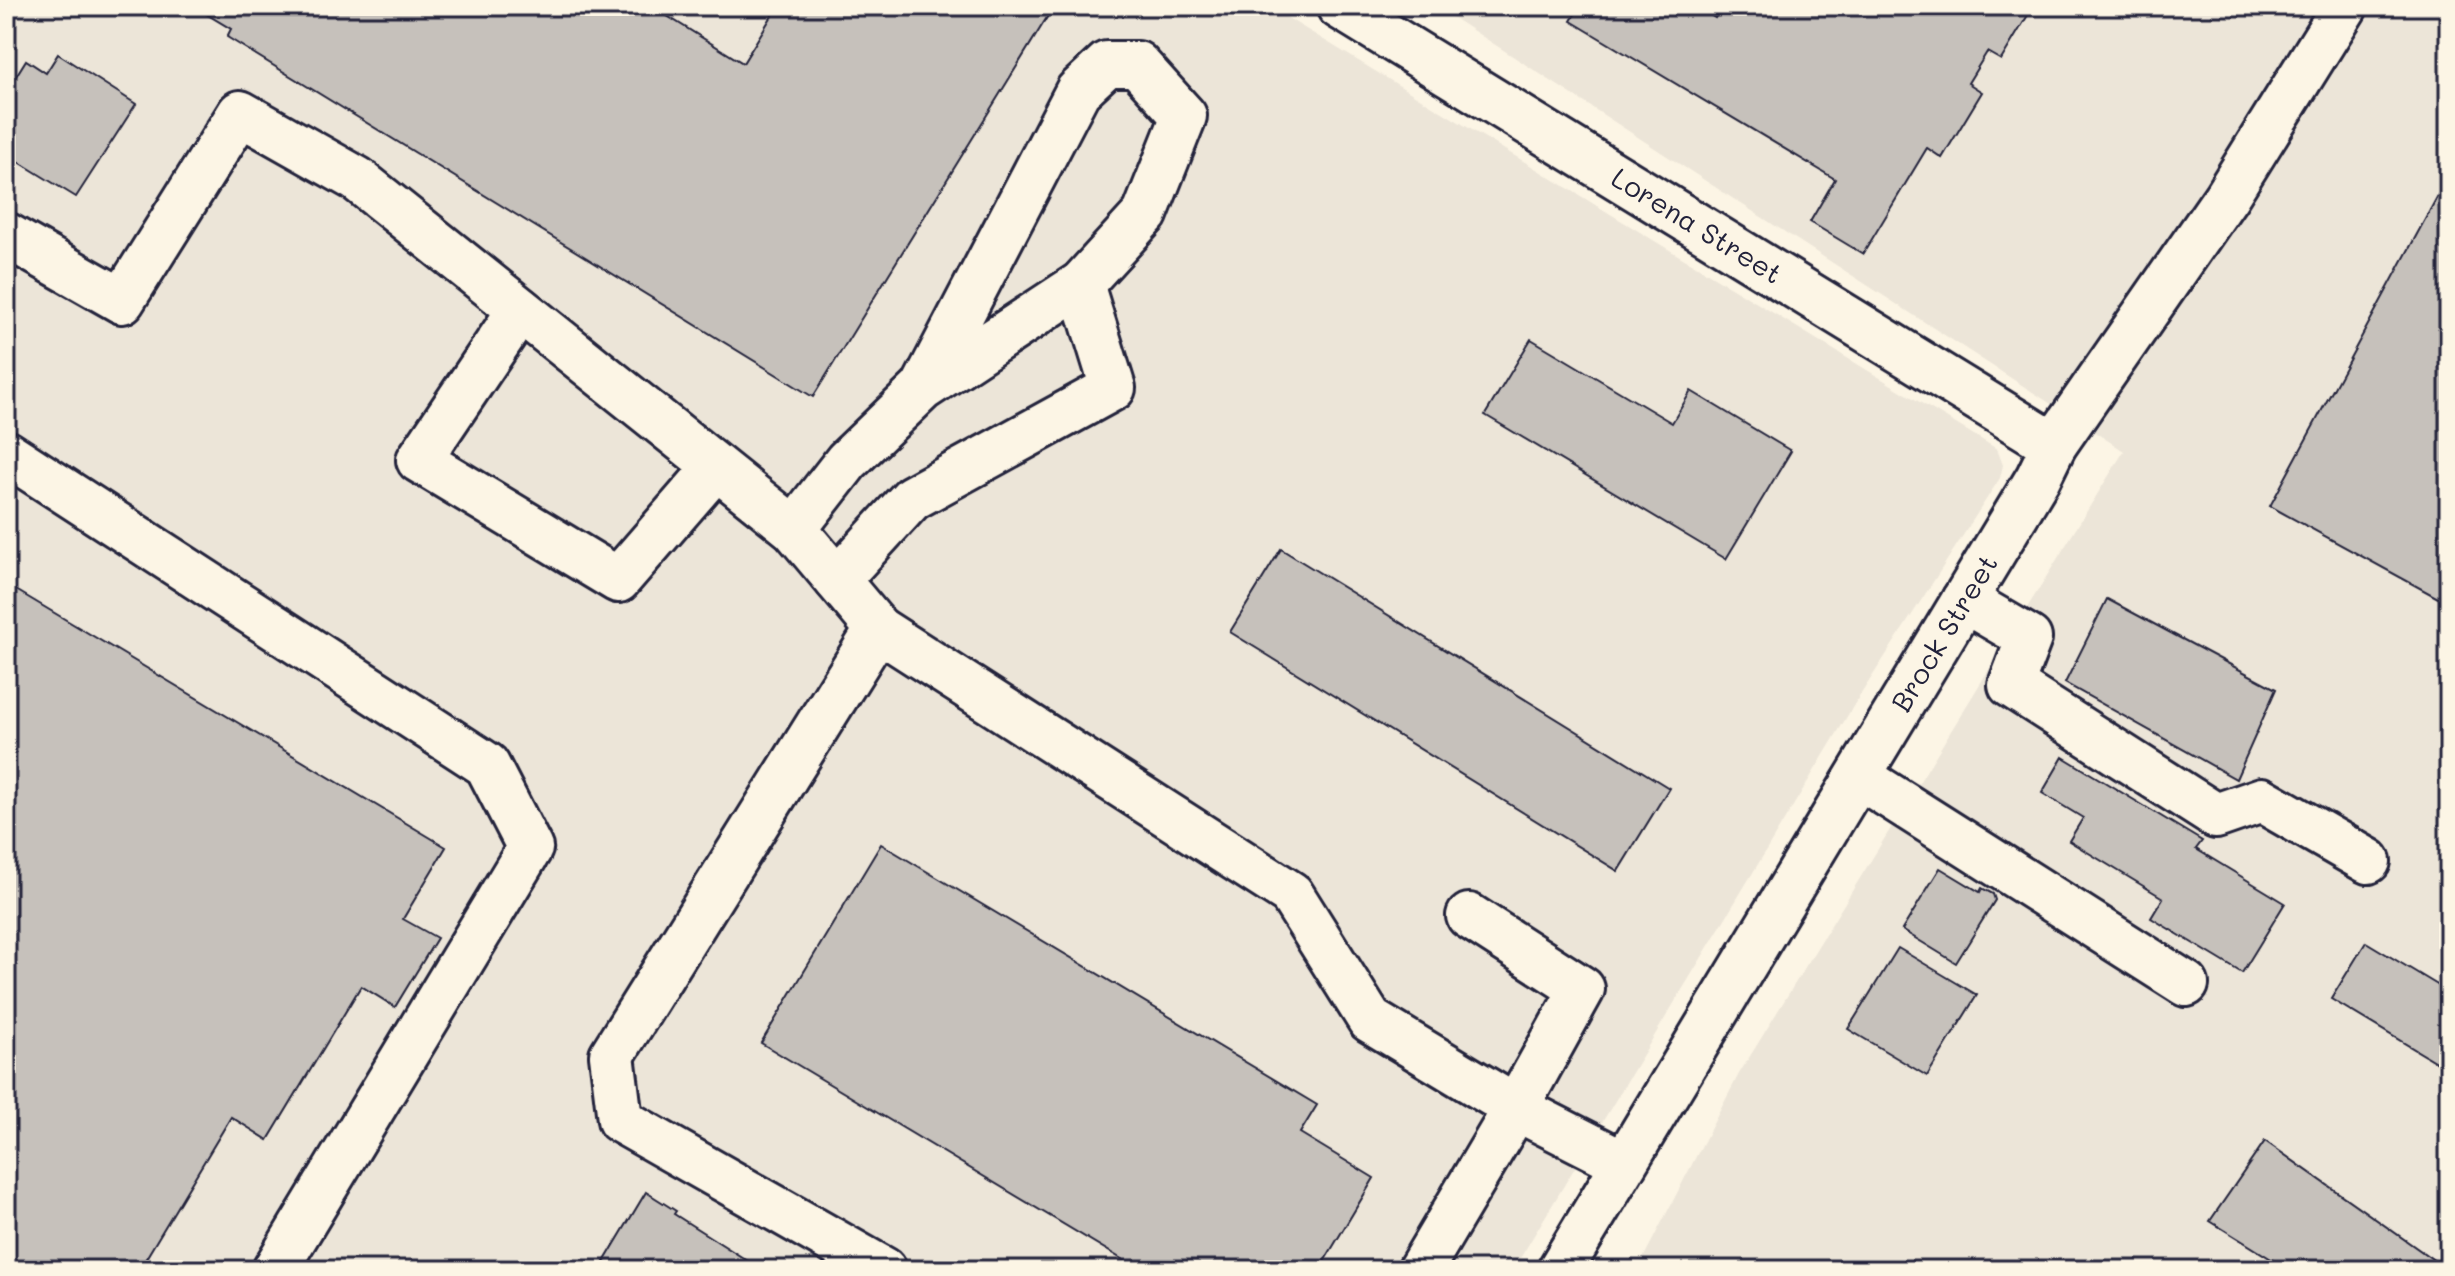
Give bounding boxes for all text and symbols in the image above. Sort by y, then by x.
street label: Lorena Street [1605,159,1789,291]
street label: Brock Street [1882,547,2005,718]

